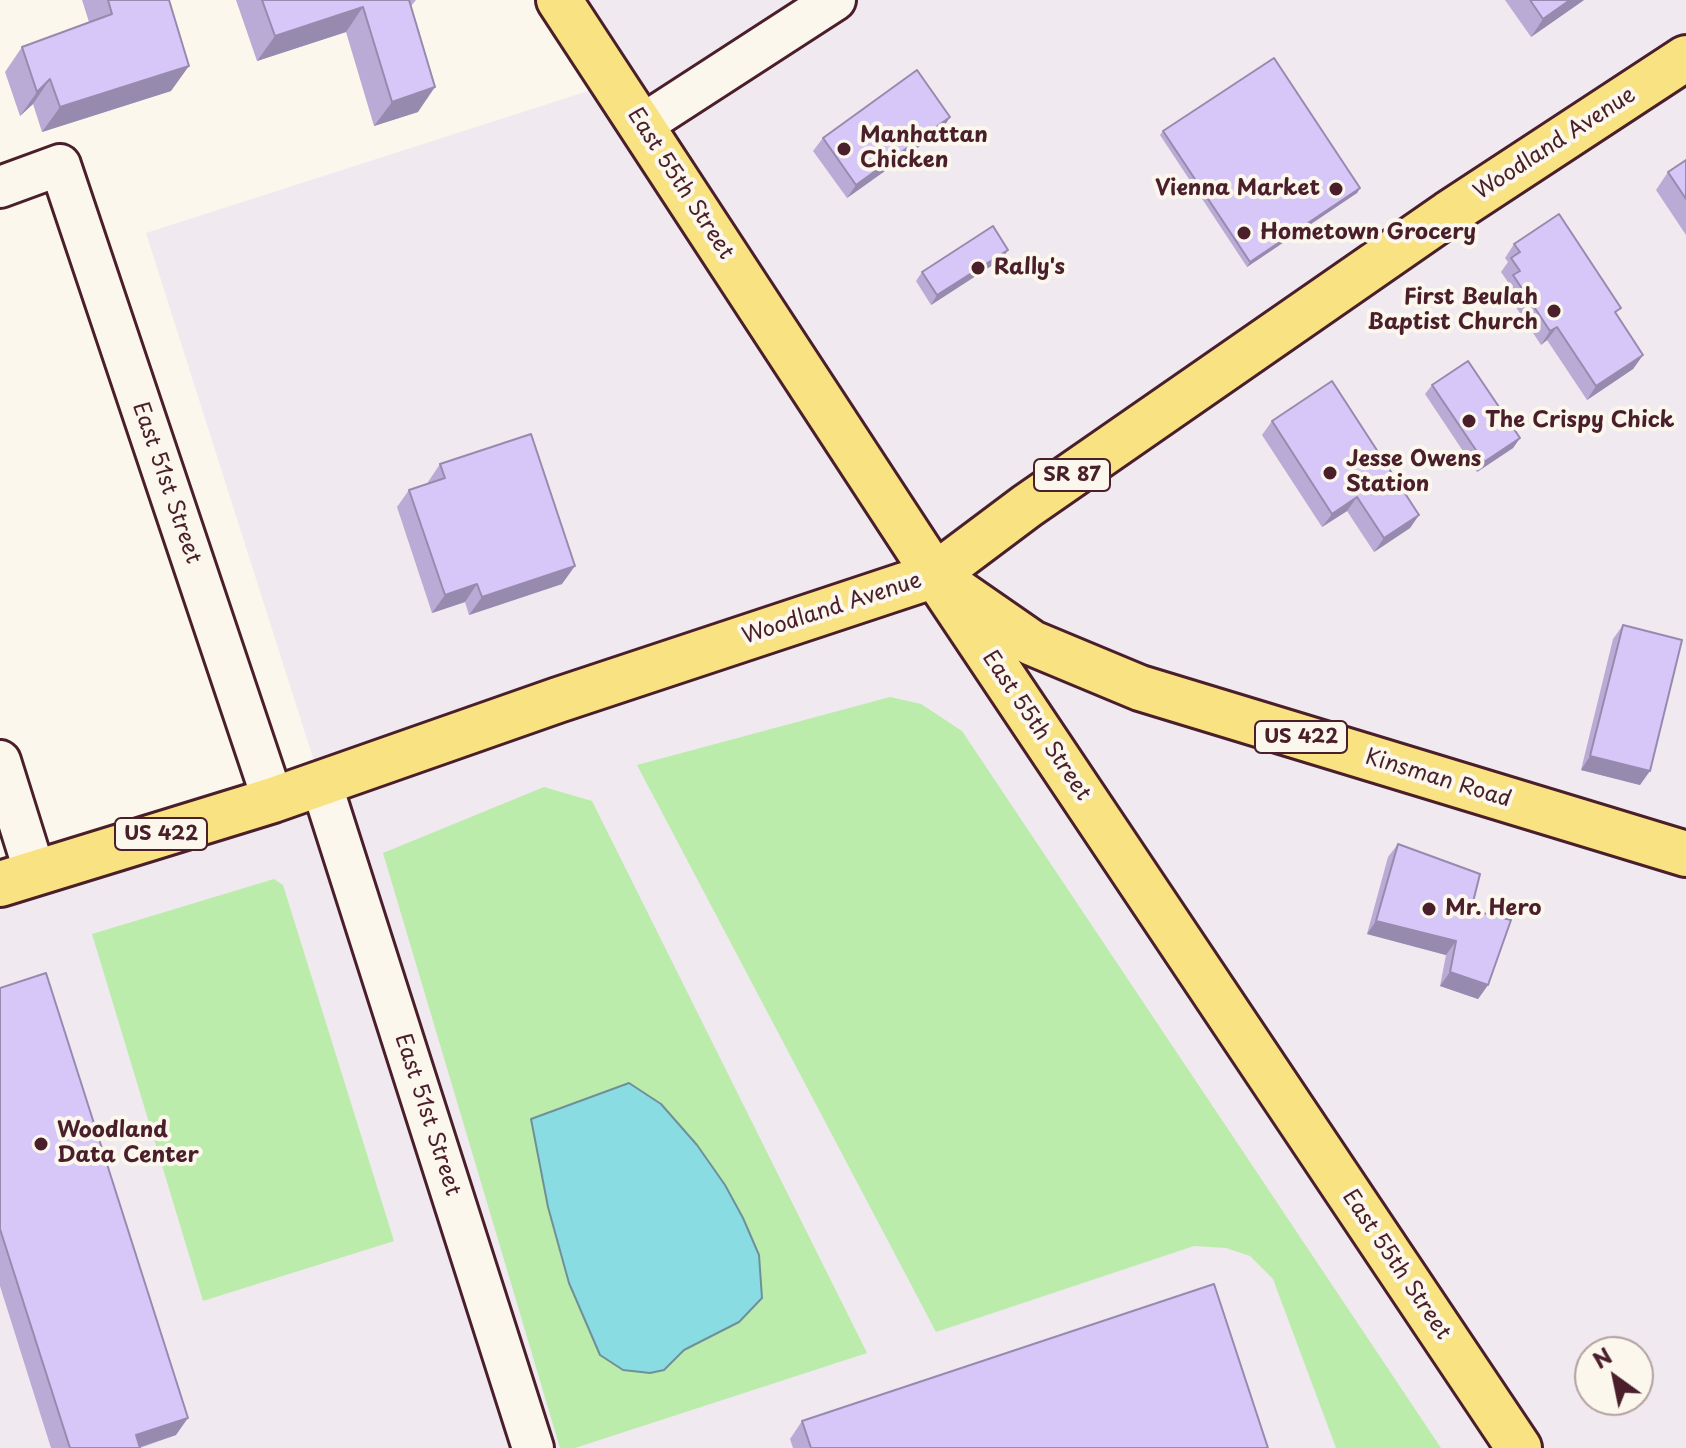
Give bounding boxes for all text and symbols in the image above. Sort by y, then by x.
street label: Woodland Avenue [1469,82,1641,206]
street label: East 55th Street [621,103,739,265]
place label: Manhattan Chicken [860,123,988,174]
marker: Manhattan Chicken [835,140,853,158]
place label: Vienna Market [1155,176,1320,202]
marker: Vienna Market [1327,180,1345,198]
place label: Hometown Grocery [1260,220,1476,246]
marker: Hometown Grocery [1235,224,1253,242]
place label: Rally's [994,255,1065,281]
marker: Rally's [969,259,987,277]
place label: First Beulah Baptist Church [1367,285,1538,336]
marker: First Beulah Baptist Church [1545,302,1563,320]
street label: East 51st Street [126,399,206,567]
place label: The Crispy Chick [1485,408,1674,434]
marker: The Crispy Chick [1460,412,1478,430]
place label: Jesse Owens Station [1346,447,1481,498]
road number: SR 87 [1034,459,1110,491]
marker: Jesse Owens Station [1321,464,1339,482]
street label: Woodland Avenue [739,568,925,650]
street label: East 55th Street [976,646,1096,806]
road number: US 422 [1255,721,1347,753]
street label: Kinsman Road [1362,744,1514,814]
road number: US 422 [115,818,207,850]
place label: Mr. Hero [1445,896,1541,922]
marker: Mr. Hero [1420,900,1438,918]
street label: East 51st Street [388,1031,466,1199]
place label: Woodland Data Center [57,1118,199,1170]
marker: Woodland Data Center [32,1135,50,1153]
street label: East 55th Street [1336,1185,1456,1345]
north arrow [1574,1336,1654,1416]
text: N [1585,1339,1618,1376]

